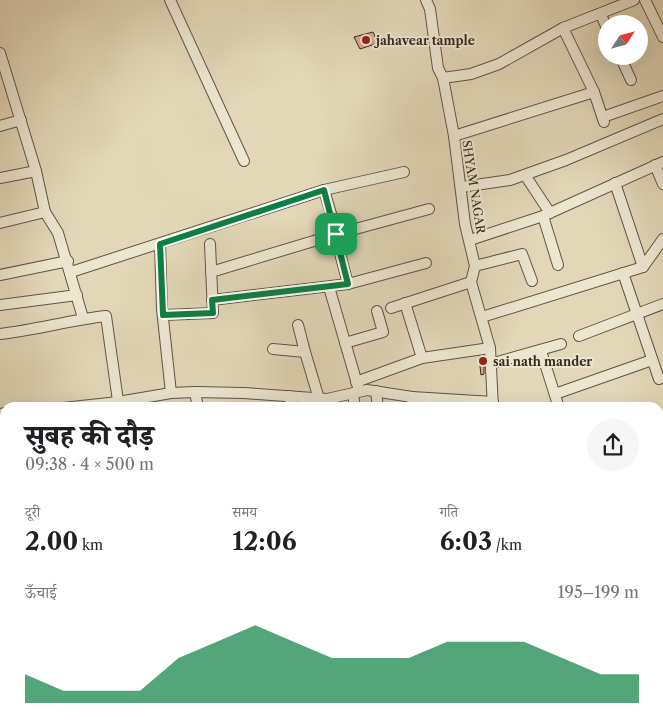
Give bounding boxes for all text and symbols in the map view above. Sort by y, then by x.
north arrow [598,15,648,65]
map controls [598,15,648,65]
place label: jahavear tample [373,33,475,48]
marker: jahavear tample [360,34,372,46]
street label: SHYAM NAGAR [459,139,489,236]
pin [315,213,357,255]
icon: arrive [322,220,350,248]
place label: sai nath mander [493,354,592,369]
marker: sai nath mander [477,355,489,367]
text: सुबह की दौड़ [25,418,154,452]
button: share [587,419,639,471]
text: 09:38 · 4 × 500 m [25,454,154,474]
text: दूरी [25,503,40,521]
text: समय [232,503,257,521]
text: गति [440,503,458,521]
text: 2.00 [25,526,78,557]
text: 12:06 [232,526,297,557]
text: 6:03 [440,526,492,557]
text: km [78,536,103,554]
text: /km [492,536,522,554]
text: ऊँचाई [25,582,57,602]
text: 195–199 m [558,582,639,602]

